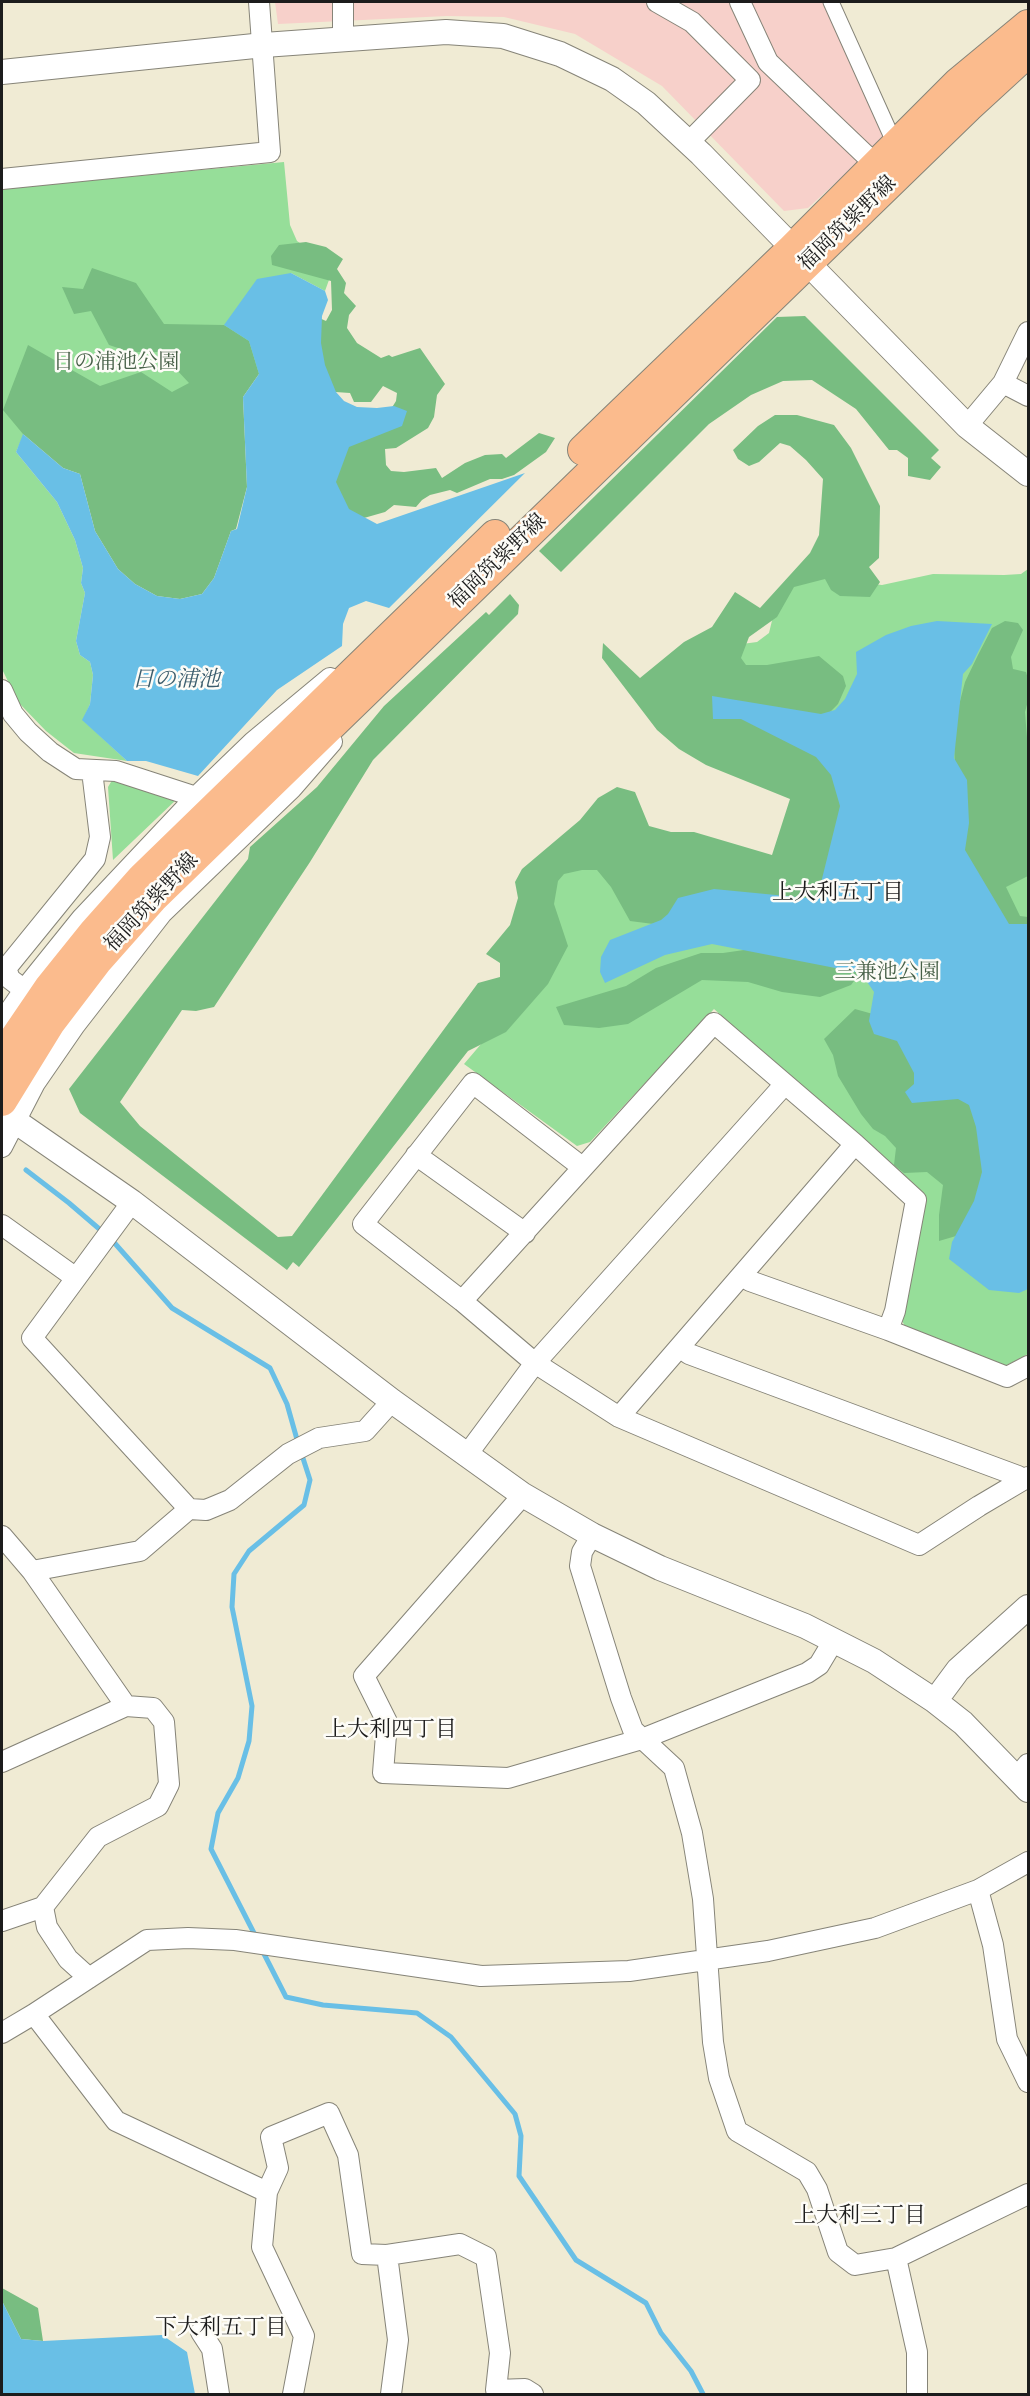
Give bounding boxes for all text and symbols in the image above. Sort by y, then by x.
street label: 福岡筑紫野線 [794,171,902,277]
park label: 日の浦池公園 [53,350,179,376]
street label: 福岡筑紫野線 [444,509,552,615]
water label: 日の浦池 [132,668,220,694]
street label: 福岡筑紫野線 [100,848,204,958]
district label: 上大利五丁目 [772,881,904,907]
park label: 三兼池公園 [835,960,939,986]
district label: 上大利四丁目 [325,1718,457,1744]
district label: 上大利三丁目 [794,2204,926,2230]
district label: 下大利五丁目 [155,2316,287,2342]

